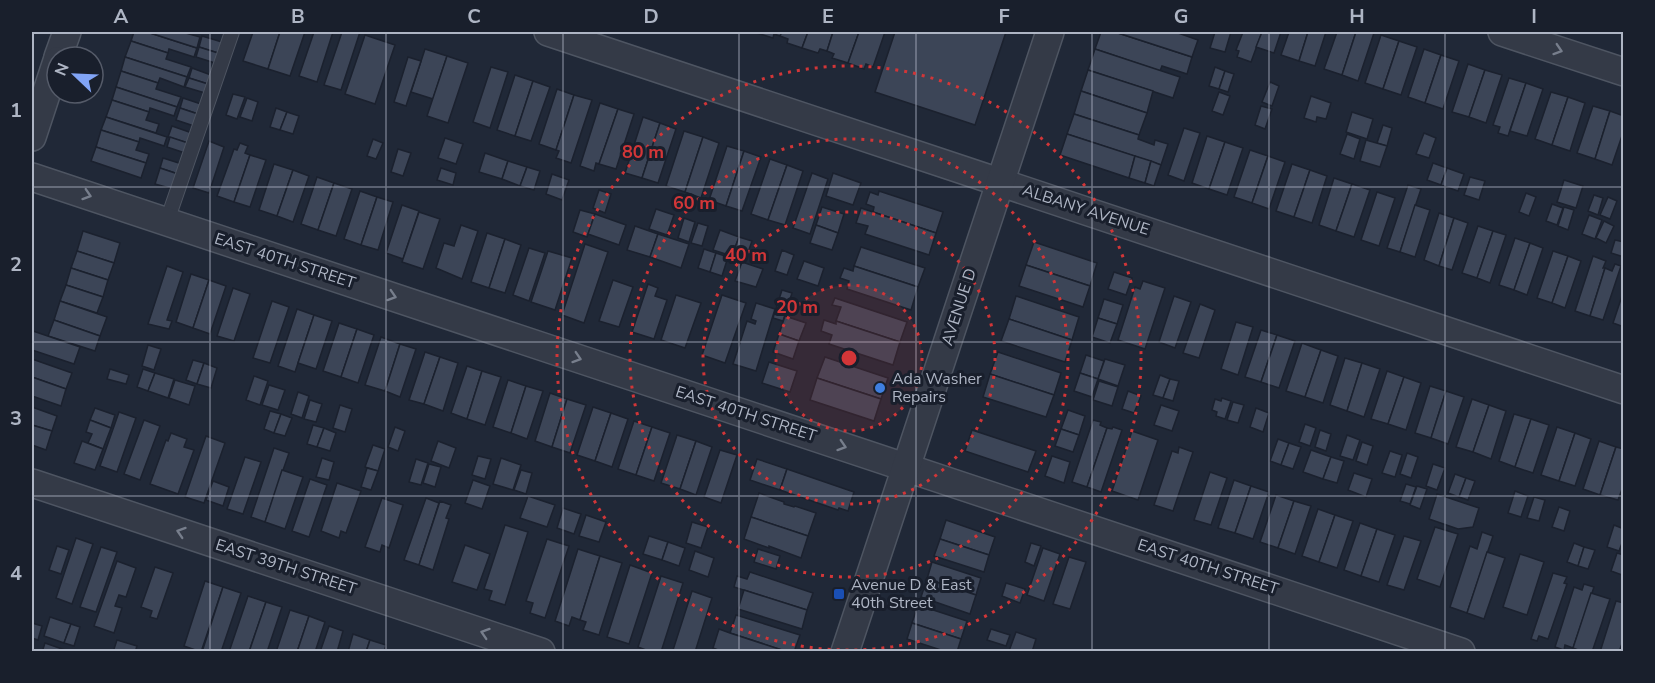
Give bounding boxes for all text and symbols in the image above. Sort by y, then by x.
text: A [114,3,129,30]
text: B [291,3,305,30]
text: C [467,3,481,30]
text: D [643,3,659,30]
text: E [822,3,834,30]
text: F [998,3,1010,30]
text: G [1174,3,1188,30]
text: H [1349,3,1365,30]
text: I [1531,3,1537,30]
one-way arrow [1552,43,1563,55]
north arrow [45,45,105,105]
text: N [50,60,75,79]
text: 1 [10,97,22,124]
text: 80 m [622,140,664,164]
street label: ALBANY AVENUE [1020,179,1152,241]
one-way arrow [81,188,92,201]
text: 60 m [673,191,715,215]
street label: EAST 40TH STREET [212,228,359,294]
text: 40 m [725,243,767,267]
text: 2 [10,251,22,278]
street label: AVENUE D [936,266,982,348]
one-way arrow [386,289,397,301]
text: 20 m [776,295,818,319]
centre of rings [839,348,859,368]
one-way arrow [571,350,582,363]
place label: Ada Washer Repairs [892,368,982,408]
street label: EAST 40TH STREET [673,381,820,447]
marker: Ada Washer Repairs [873,381,887,395]
text: 3 [10,405,22,432]
one-way arrow [836,438,847,451]
one-way arrow [176,527,187,539]
street label: EAST 39TH STREET [213,534,360,600]
street label: EAST 40TH STREET [1135,534,1282,600]
text: 4 [10,560,22,587]
place label: Avenue D & East 40th Street [851,574,972,614]
marker: Avenue D & East 40th Street [832,587,846,601]
one-way arrow [480,628,491,640]

